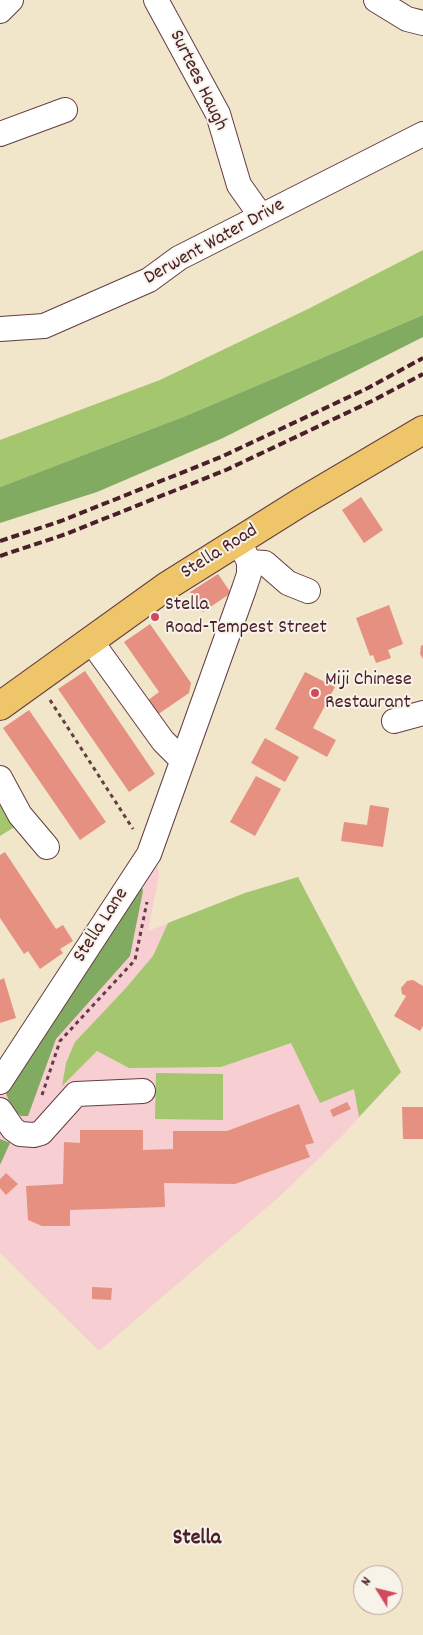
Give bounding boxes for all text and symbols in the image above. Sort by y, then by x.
street label: Surtees Haugh [162,27,232,135]
street label: Derwent Water Drive [141,194,289,292]
street label: Stella Road [177,520,263,586]
place label: Stella Road-Tempest Street [165,594,327,641]
marker: Stella Road-Tempest Street [149,611,161,623]
place label: Miji Chinese Restaurant [325,669,412,716]
marker: Miji Chinese Restaurant [309,687,321,699]
street label: Stella Lane [69,884,135,968]
district label: Stella [173,1527,221,1553]
north arrow [353,1565,403,1615]
text: N [357,1573,377,1590]

